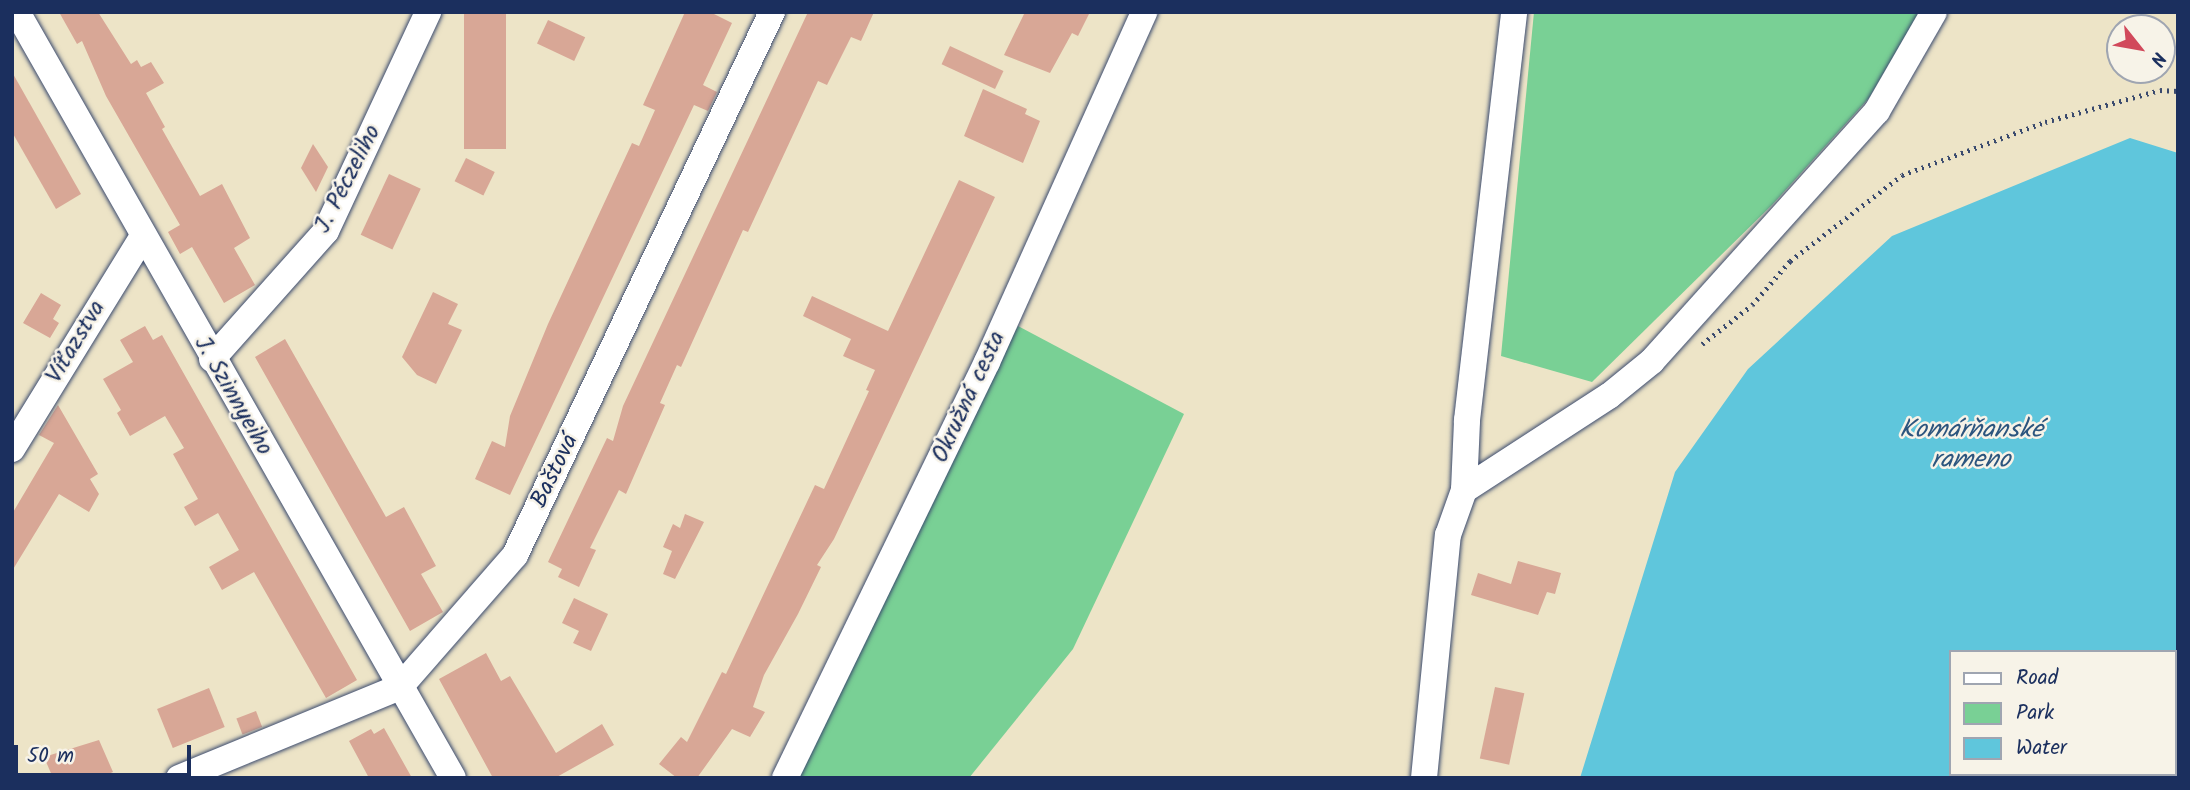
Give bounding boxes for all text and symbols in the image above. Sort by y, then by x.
north arrow [2106,14,2176,84]
text: N [2141,46,2173,72]
street label: J. Péczeliho [309,120,387,238]
street label: Víťazstva [40,295,112,389]
street label: Okružná cesta [926,327,1012,467]
street label: J. Szinnyeiho [187,331,279,461]
water label: Komárňanské rameno [1899,415,2043,476]
street label: Baštová [525,429,585,513]
legend [1948,650,2176,776]
text: Road [2016,662,2058,695]
text: Park [2016,697,2054,730]
scale bar [18,730,194,774]
text: Water [2016,732,2067,765]
text: 50 m [27,740,74,773]

